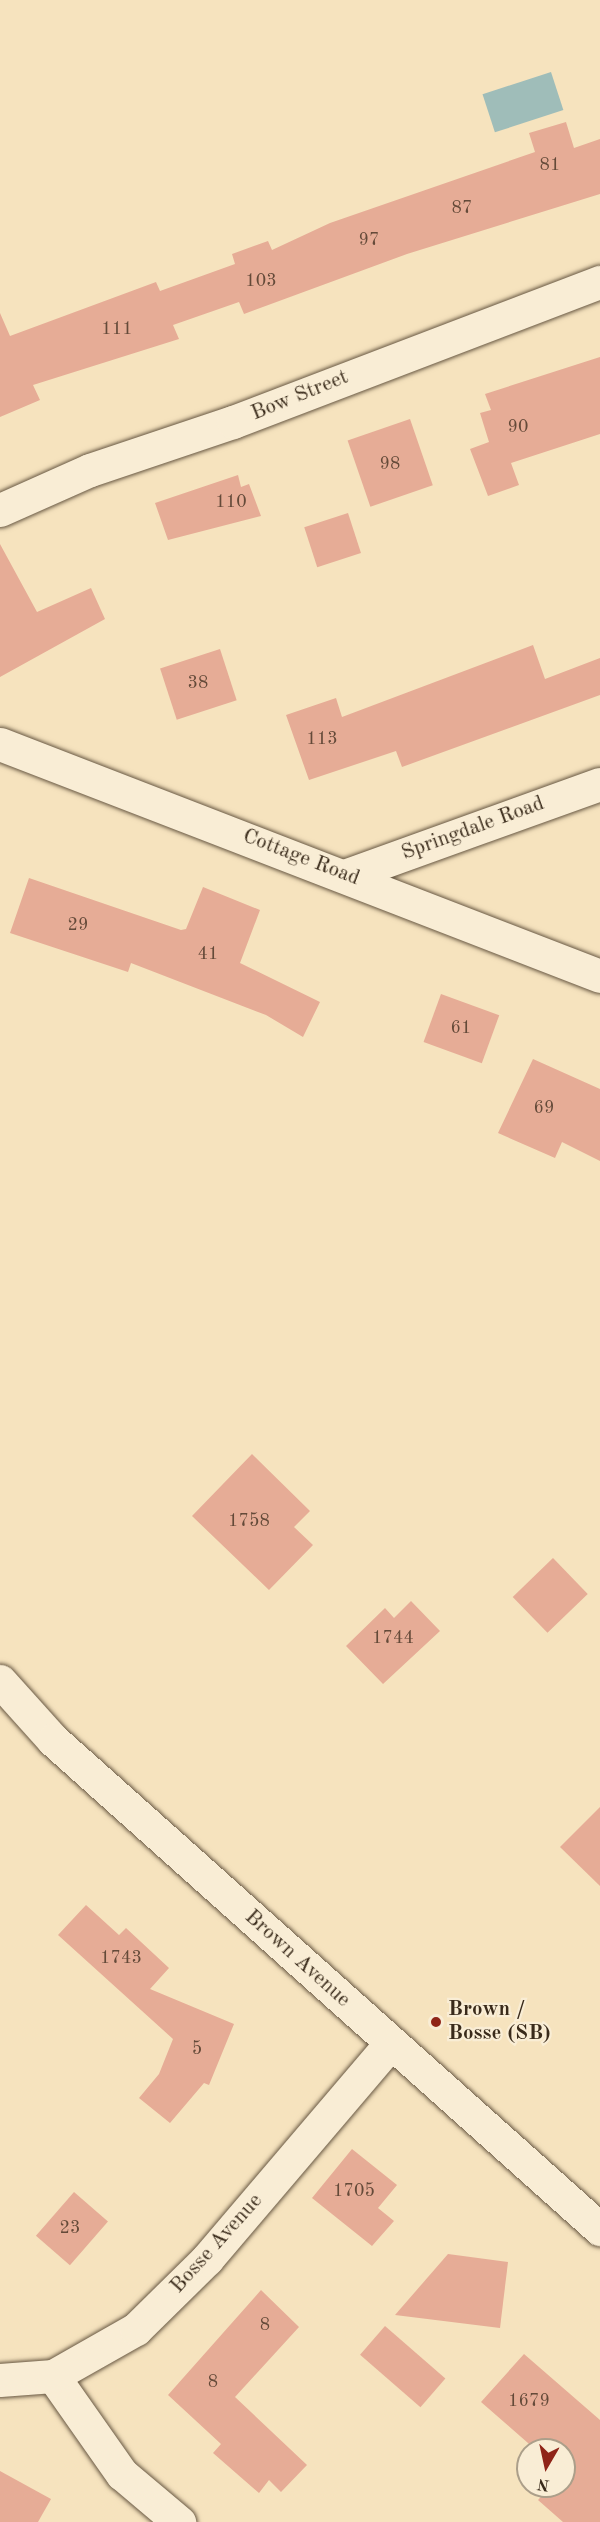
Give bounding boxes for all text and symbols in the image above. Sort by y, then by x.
house number: 81 [540,154,560,176]
house number: 87 [452,197,472,219]
house number: 97 [359,229,379,251]
house number: 103 [245,270,277,292]
house number: 111 [101,318,133,340]
street label: Bow Street [248,365,352,427]
house number: 90 [508,416,528,438]
house number: 98 [380,453,400,475]
house number: 110 [215,491,247,513]
house number: 38 [188,672,208,694]
house number: 113 [306,728,338,750]
street label: Springdale Road [398,791,548,867]
street label: Cottage Road [239,824,363,892]
house number: 29 [68,914,88,936]
house number: 41 [198,943,218,965]
house number: 61 [451,1017,471,1039]
house number: 69 [534,1097,554,1119]
house number: 1758 [228,1510,270,1532]
house number: 1744 [372,1627,414,1649]
street label: Brown Avenue [239,1905,355,2013]
house number: 1743 [100,1947,142,1969]
place label: Brown / Bosse (SB) [448,1997,551,2047]
marker: Brown / Bosse (SB) [429,2015,443,2029]
house number: 5 [192,2038,202,2060]
house number: 1705 [333,2180,375,2202]
street label: Bosse Avenue [166,2189,268,2299]
house number: 23 [60,2217,80,2239]
house number: 8 [260,2314,270,2336]
house number: 8 [208,2371,218,2393]
house number: 1679 [508,2390,550,2412]
north arrow [516,2438,576,2498]
text: N [536,2475,551,2493]

